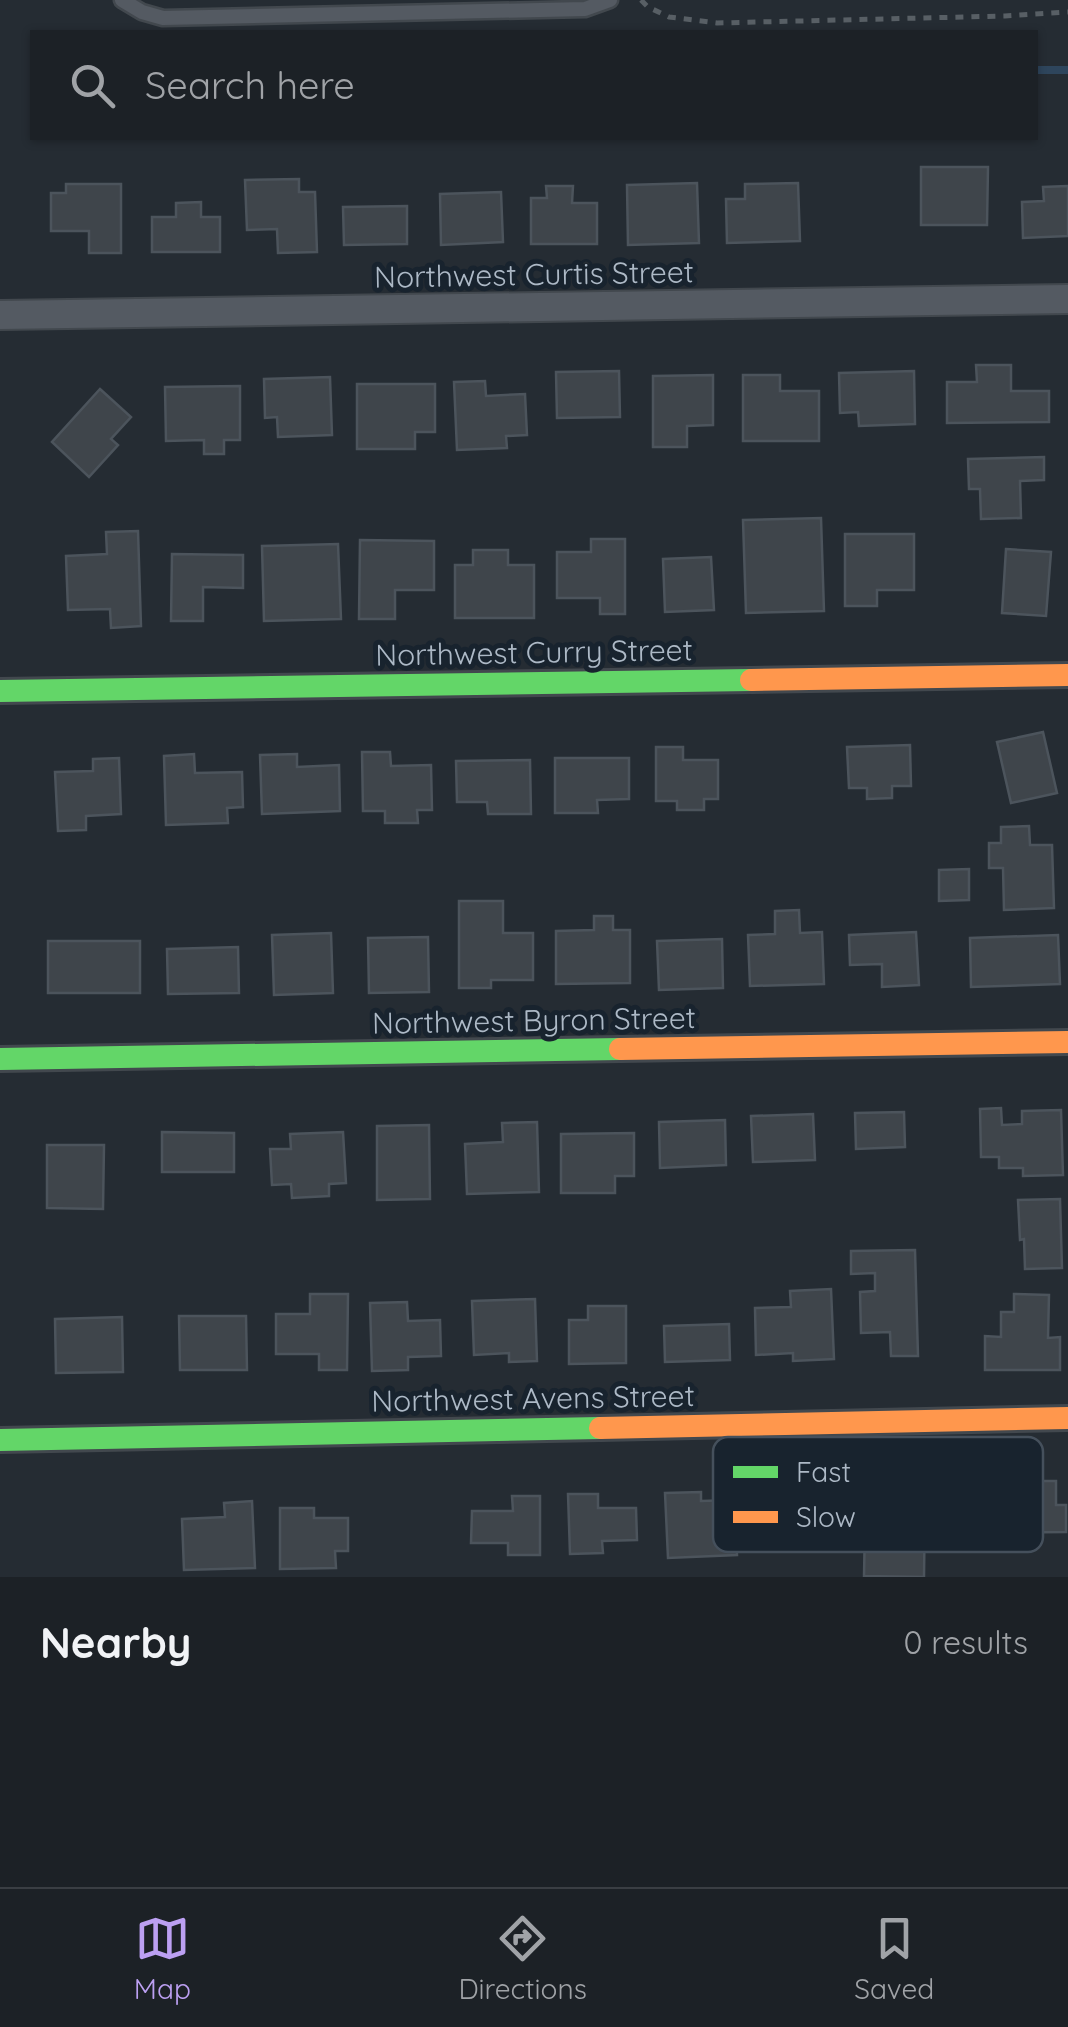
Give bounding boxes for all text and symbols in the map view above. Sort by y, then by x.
search box [30,30,1038,140]
icon: search [65,58,120,113]
text: Search here [145,61,355,109]
street label: Northwest Curtis Street [374,252,694,296]
street label: Northwest Curry Street [375,630,693,674]
street label: Northwest Byron Street [372,998,696,1042]
street label: Northwest Avens Street [371,1376,695,1420]
legend [713,1437,1043,1552]
text: Fast [796,1454,851,1489]
text: Slow [796,1499,856,1534]
text: Nearby [40,1616,191,1669]
text: 0 results [904,1622,1028,1662]
tab: Map [134,1911,191,2006]
tab: Directions [458,1911,587,2006]
tab: Saved [854,1911,934,2006]

